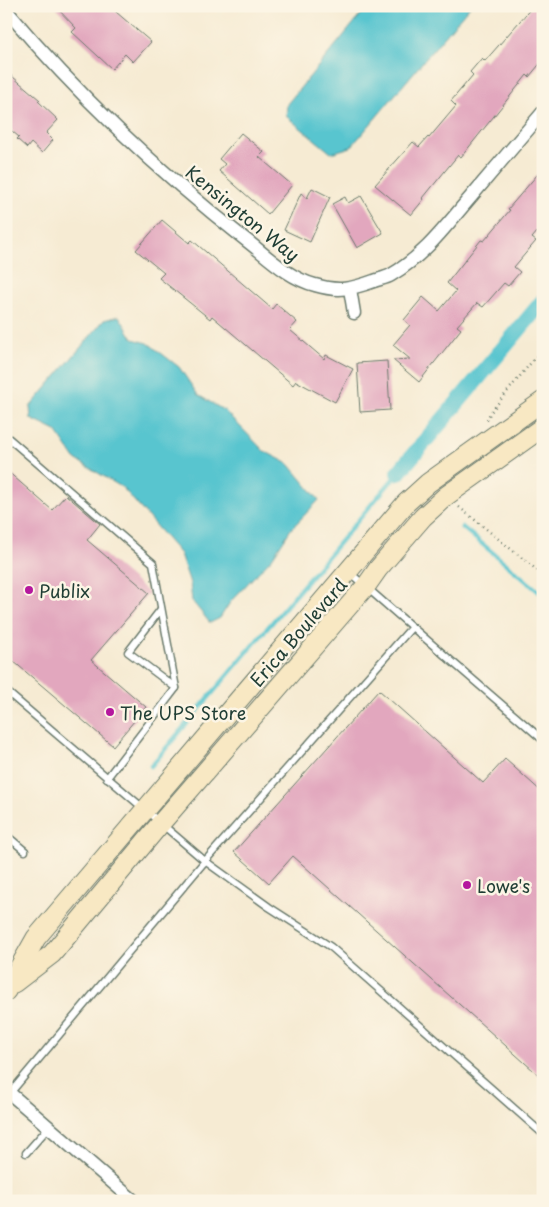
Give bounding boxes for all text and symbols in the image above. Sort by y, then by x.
street label: Kensington Way [180,158,306,268]
street label: Erica Boulevard [243,572,353,692]
place label: Publix [39,577,90,604]
marker: Publix [23,584,35,596]
place label: The UPS Store [120,699,246,726]
marker: The UPS Store [104,706,116,718]
place label: Lowe's [477,872,530,899]
marker: Lowe's [461,879,473,891]

